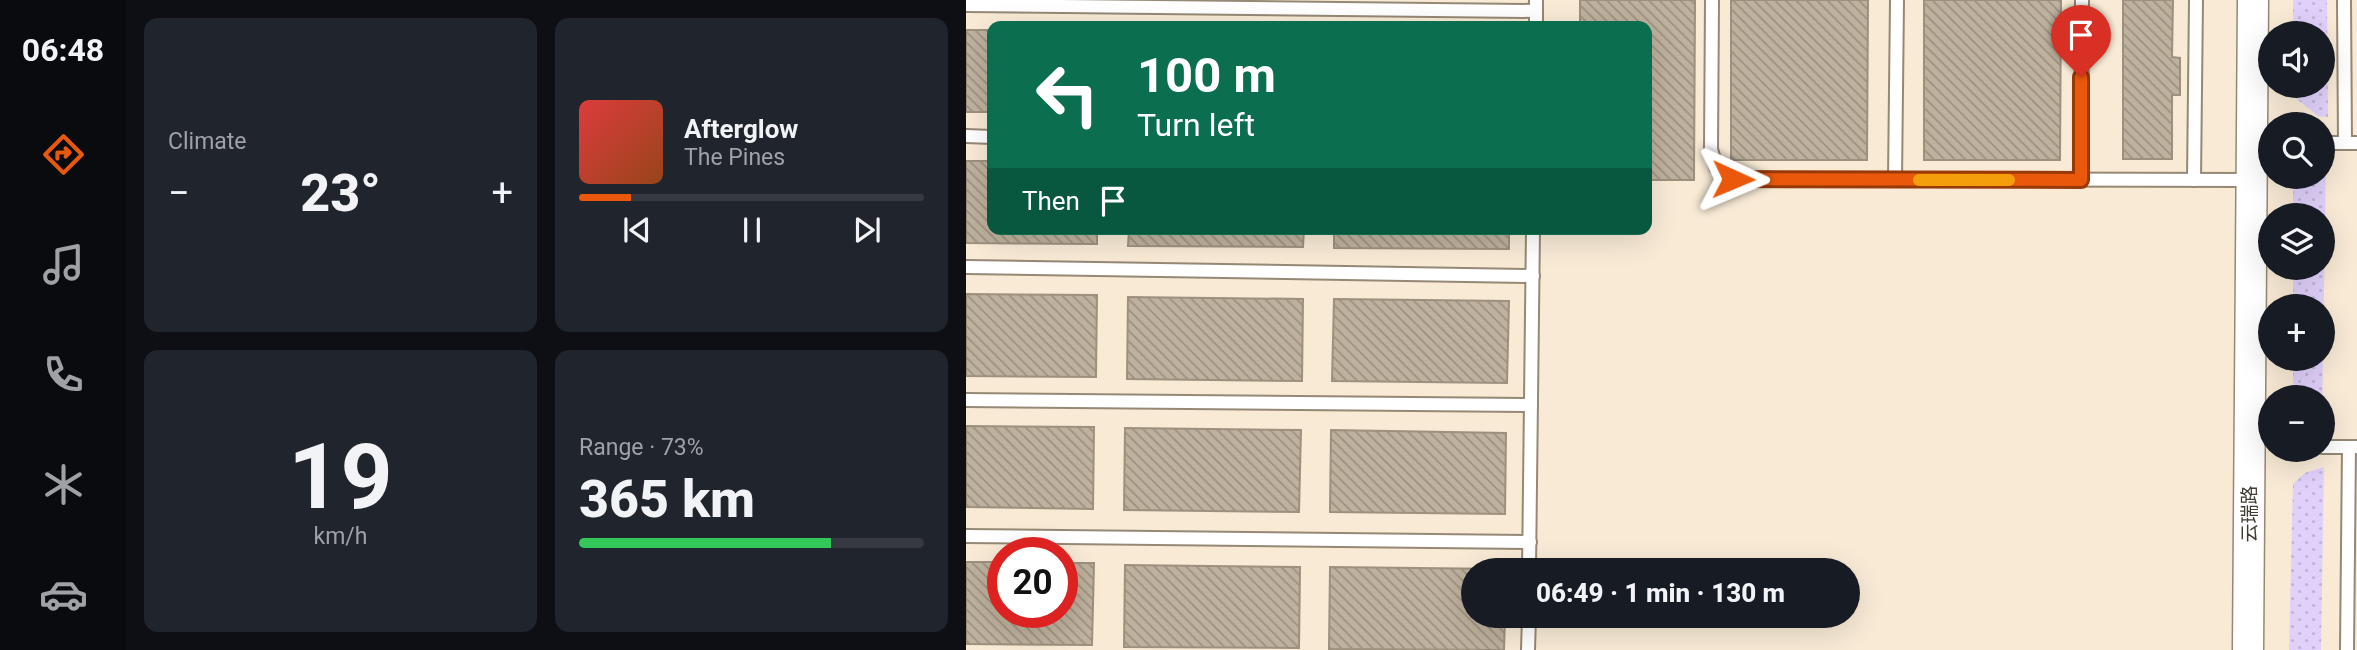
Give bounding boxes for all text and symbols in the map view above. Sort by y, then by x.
pin [2051,5,2111,77]
icon: arrive [2062,16,2100,54]
map controls [2258,21,2335,462]
button: sound [2258,21,2335,98]
text: 06:48 [22,31,104,69]
text: 100 m [1137,47,1276,104]
icon: left [1022,49,1113,140]
text: Turn left [1137,106,1255,144]
button: search [2258,112,2335,189]
text: Afterglow [684,114,798,144]
text: Climate [168,128,247,155]
icon: directions [39,130,88,179]
position arrow [1696,142,1770,216]
text: The Pines [684,144,785,171]
text: 23° [300,163,381,224]
text: − [168,171,190,215]
text: + [491,171,513,215]
icon: arrive [1094,182,1132,220]
text: Then [1022,186,1080,216]
button: layers [2258,203,2335,280]
icon: previous [618,211,656,249]
icon: pause [733,211,771,249]
icon: next [848,211,886,249]
icon: music [39,240,88,289]
button: + [2258,294,2335,371]
icon: phone [39,350,88,399]
button: − [2258,385,2335,462]
text: 19 [288,424,393,530]
text: Range · 73% [579,434,704,461]
icon: climate [39,460,88,509]
text: 365 km [579,469,755,530]
street label: 云瑞路 [2238,485,2261,543]
text: km/h [314,523,368,550]
speed limit sign: 20 [987,537,1078,628]
icon: car [39,570,88,619]
text: 06:49 · 1 min · 130 m [1536,578,1785,608]

